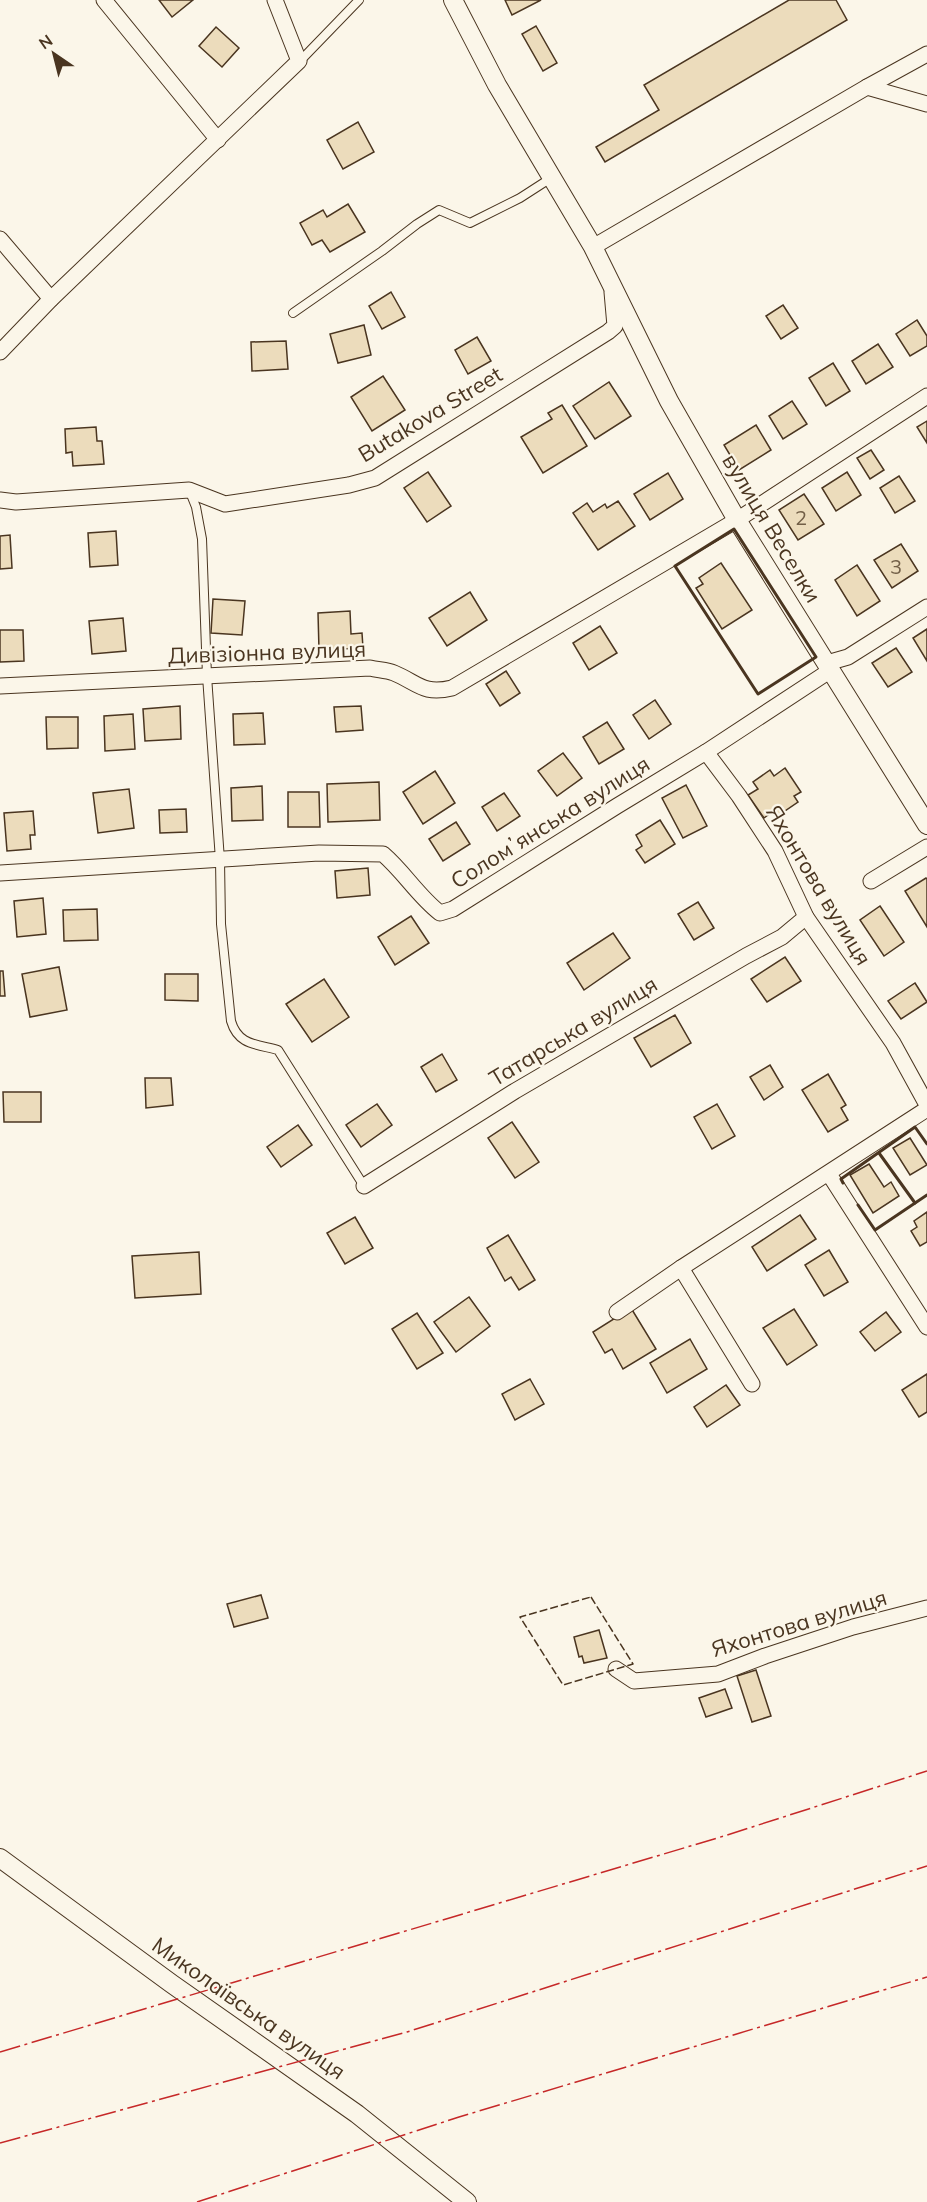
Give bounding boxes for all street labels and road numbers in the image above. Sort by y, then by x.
street label: Butakova Street [353,360,507,468]
street label: вулиця Веселки [716,448,828,608]
street label: Дивізіонна вулиця [167,635,367,669]
street label: Соломʼянська вулиця [445,749,655,895]
street label: Яхонтова вулиця [760,800,878,970]
street label: Татарська вулиця [484,970,662,1092]
street label: Яхонтова вулиця [708,1583,890,1663]
street label: Миколаївська вулиця [147,1931,351,2085]

